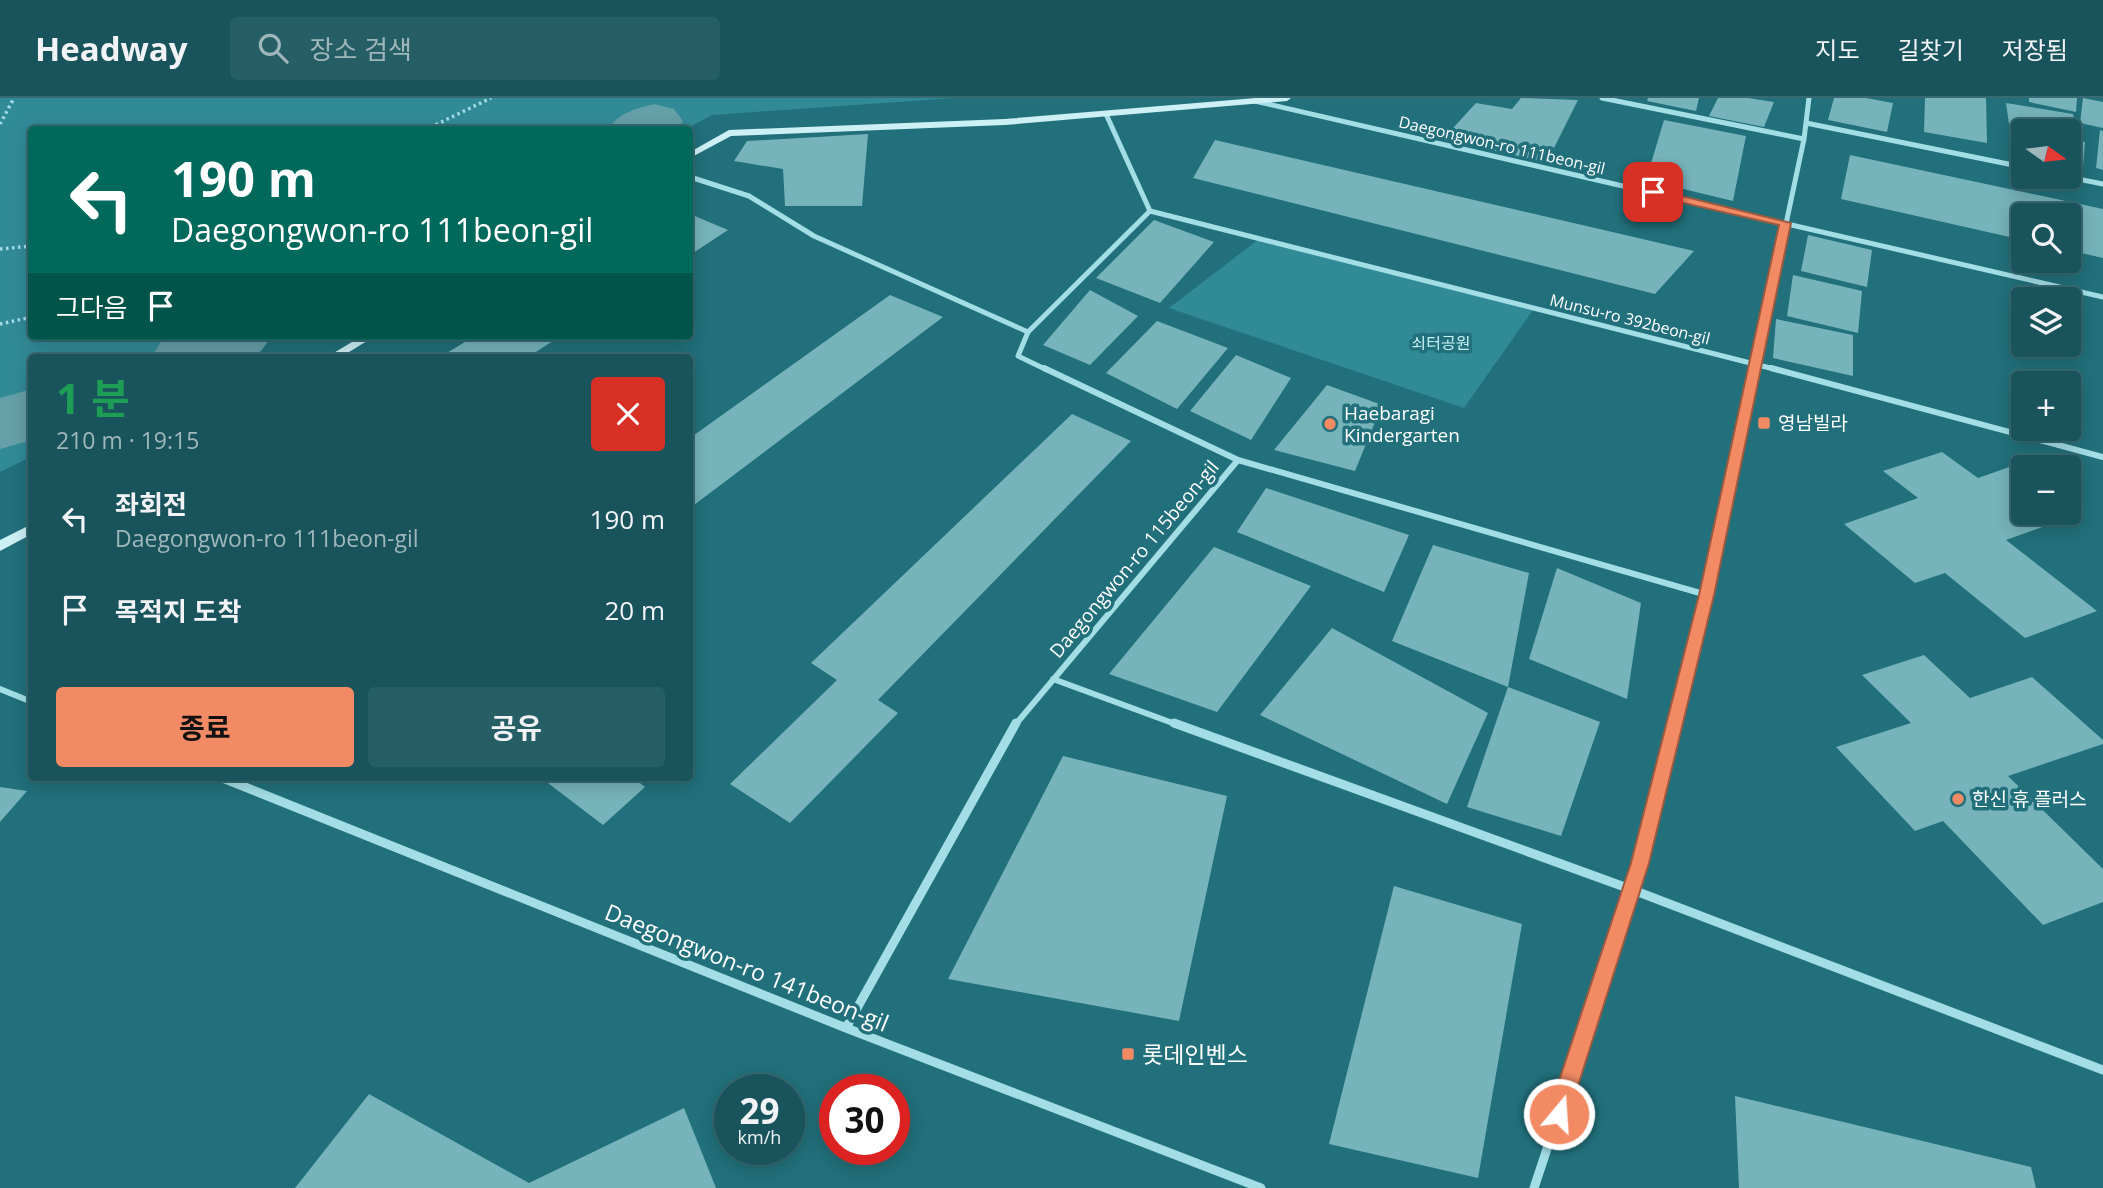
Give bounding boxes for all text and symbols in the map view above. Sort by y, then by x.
search box [230,17,720,80]
text: Headway [35,26,188,71]
icon: search [254,29,292,67]
text: 장소 검색 [310,31,412,67]
text: 지도 [1815,33,1860,66]
text: 길찾기 [1898,33,1964,66]
text: 저장됨 [2002,33,2068,66]
street label: Daegongwon-ro 111beon-gil [1397,111,1607,179]
north arrow [2011,119,2081,189]
map controls [2011,119,2081,525]
text: 190 m [171,145,316,211]
icon: left [56,154,147,245]
pin [1623,162,1683,222]
icon: arrive [1634,173,1672,211]
button: search [2011,203,2081,273]
text: Daegongwon-ro 111beon-gil [171,208,593,251]
icon: arrive [142,287,180,325]
button: layers [2011,287,2081,357]
street label: Munsu-ro 392beon-gil [1548,288,1712,350]
text: 그다음 [56,289,128,325]
park label: 쇠터공원 [1412,332,1470,354]
text: 1 분 [56,369,130,426]
button: + [2011,371,2081,441]
button: close [591,377,665,451]
place label: Haebaragi Kindergarten [1344,400,1460,448]
place label: 영남빌라 [1778,410,1848,436]
marker: 영남빌라 [1756,415,1772,431]
marker: Haebaragi Kindergarten [1322,416,1338,432]
text: 210 m · 19:15 [56,424,199,456]
street label: Daegongwon-ro 115beon-gil [1043,455,1225,663]
button: − [2011,455,2081,525]
text: 좌회전 [115,486,187,522]
icon: left [56,500,94,538]
text: 190 m [590,501,665,537]
text: Daegongwon-ro 111beon-gil [115,522,419,554]
icon: arrive [56,591,94,629]
text: 20 m [604,592,665,628]
text: 목적지 도착 [115,593,241,629]
button: 종료 [56,687,354,767]
button: 공유 [368,687,665,767]
place label: 한신 휴 플러스 [1972,786,2087,812]
marker: 한신 휴 플러스 [1950,791,1966,807]
street label: Daegongwon-ro 141beon-gil [600,895,894,1039]
place label: 롯데인벤스 [1142,1038,1248,1070]
marker: 롯데인벤스 [1120,1046,1136,1062]
speed limit sign: 30 [819,1074,910,1165]
position arrow [1522,1077,1596,1151]
text: 29 [739,1087,780,1134]
text: km/h [738,1125,781,1149]

